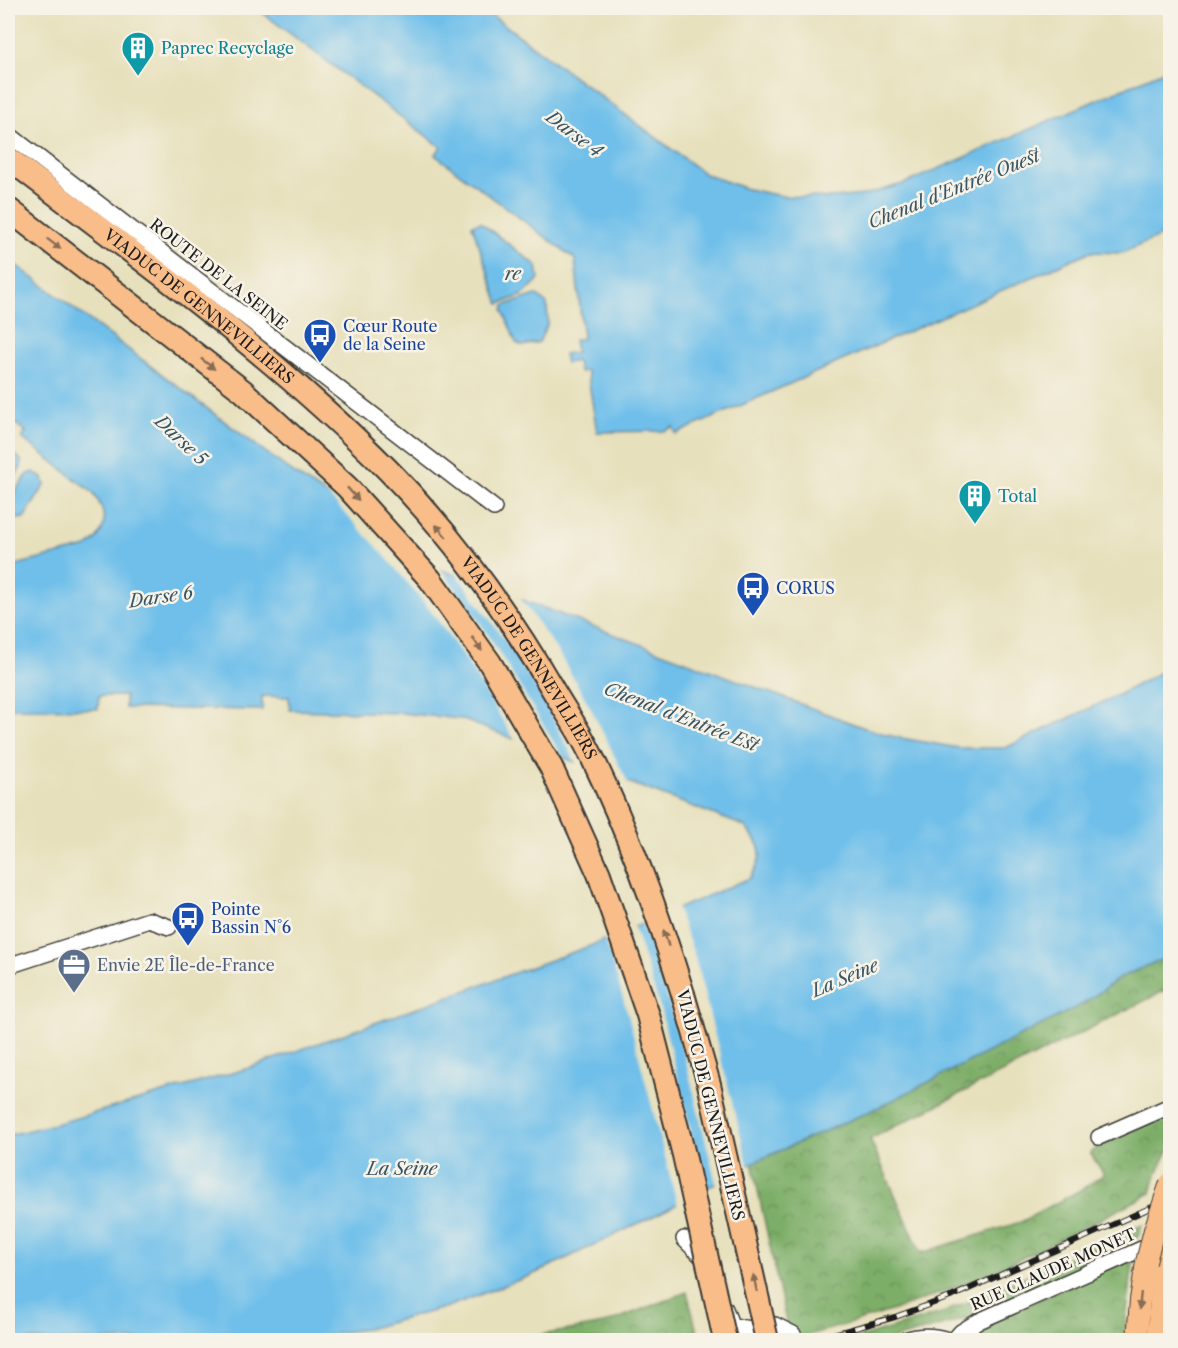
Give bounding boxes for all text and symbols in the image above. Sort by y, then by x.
building icon: Paprec Recyclage [120,30,156,77]
place label: Paprec Recyclage [161,38,294,58]
water label: Darse 4 [540,105,608,163]
water label: Chenal d'Entrée Ouest [865,144,1044,233]
street label: ROUTE DE LA SEINE [146,214,292,334]
street label: VIADUC DE GENNEVILLIERS [99,224,298,388]
one-way arrow [46,238,62,251]
water label: re [504,263,522,285]
place label: Cœur Route de la Seine [343,316,437,354]
bus stop icon: Cœur Route de la Seine [302,317,338,364]
one-way arrow [200,357,216,370]
water label: Darse 5 [149,409,213,471]
building icon: Total [957,478,993,525]
one-way arrow [346,486,360,501]
place label: Total [998,486,1037,506]
one-way arrow [435,524,448,539]
street label: VIADUC DE GENNEVILLIERS [456,551,602,763]
bus stop icon: CORUS [735,570,771,617]
place label: CORUS [776,578,835,598]
water label: Darse 6 [126,582,195,613]
one-way arrow [470,637,482,652]
water label: Chenal d'Entrée Est [601,678,762,757]
place label: Pointe Bassin N°6 [211,899,291,937]
bus stop icon: Pointe Bassin N°6 [170,900,206,947]
one-way arrow [661,929,670,947]
office icon: Envie 2E Île-de-France [56,947,92,994]
water label: La Seine [806,954,883,1003]
place label: Envie 2E Île-de-France [97,955,275,975]
street label: VIADUC DE GENNEVILLIERS [672,986,749,1223]
water label: La Seine [365,1158,439,1180]
street label: RUE CLAUDE MONET [967,1223,1139,1315]
one-way arrow [750,1274,759,1293]
one-way arrow [1136,1292,1145,1311]

